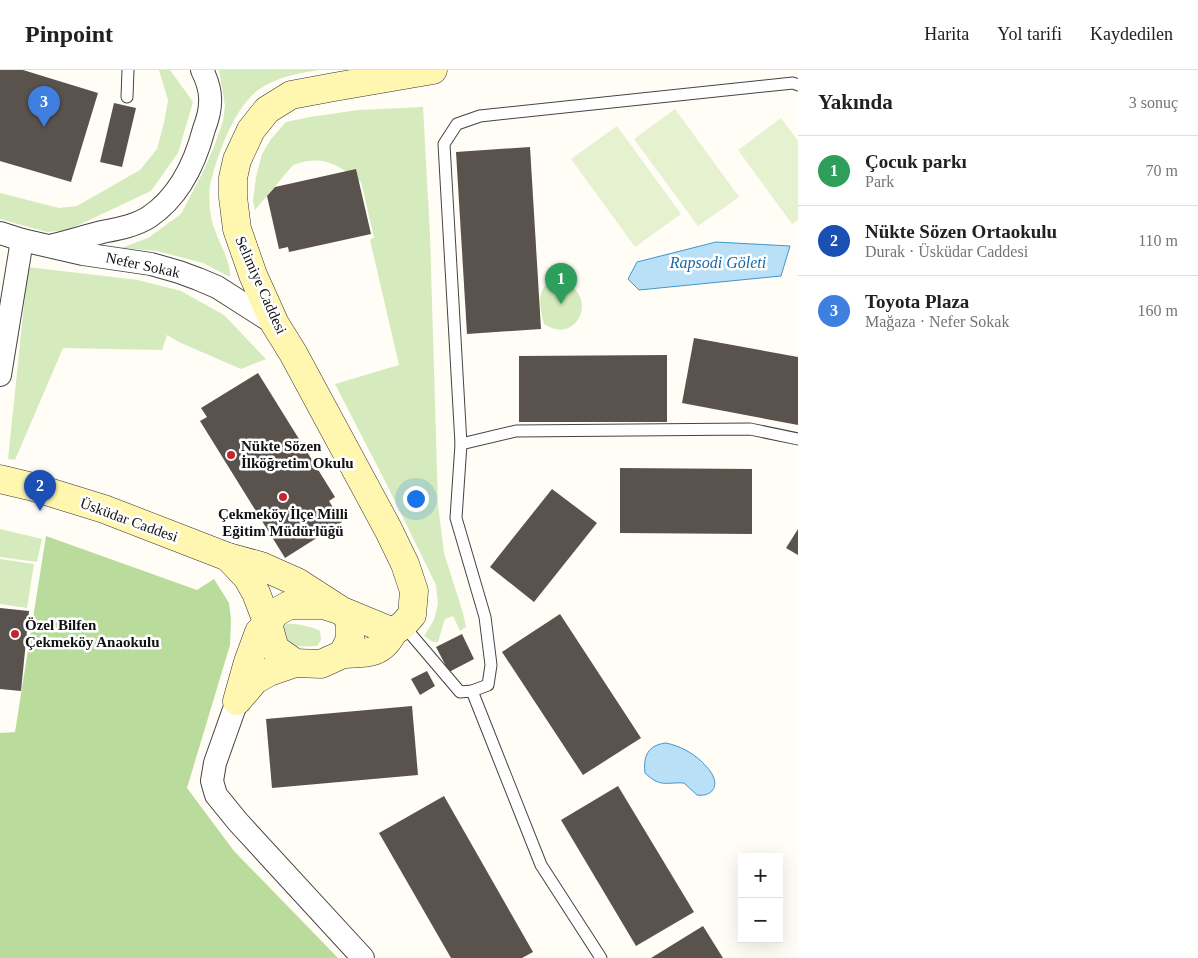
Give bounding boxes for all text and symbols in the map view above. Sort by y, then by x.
text: Pinpoint [25,21,113,47]
text: Harita [924,24,969,44]
text: Yol tarifi [997,24,1062,44]
text: Kaydedilen [1090,24,1173,44]
pin: 3 [28,86,60,127]
text: Yakında [818,90,893,114]
text: 3 sonuç [1129,94,1178,111]
text: Çocuk parkı [865,151,967,172]
text: 1 [830,162,838,179]
text: 70 m [1146,162,1178,179]
text: Park [865,173,894,190]
text: Nükte Sözen Ortaokulu [865,221,1057,242]
text: 2 [830,232,838,249]
text: 110 m [1138,232,1178,249]
street label: Selimiye Caddesi [232,234,290,336]
text: Durak · Üsküdar Caddesi [865,243,1028,260]
street label: Nefer Sokak [104,249,182,281]
water label: Rapsodi Göleti [669,254,766,272]
pin: 1 [545,263,577,304]
text: Toyota Plaza [865,291,969,312]
text: 3 [830,302,838,319]
text: 160 m [1138,302,1178,319]
text: Mağaza · Nefer Sokak [865,313,1009,330]
place label: Nükte Sözen İlköğretim Okulu [241,438,354,471]
marker: Nükte Sözen İlköğretim Okulu [225,449,237,461]
pin: 2 [24,470,56,511]
your location [403,486,429,512]
marker: Çekmeköy İlçe Milli Eğitim Müdürlüğü [277,491,289,503]
street label: Üsküdar Caddesi [78,495,180,545]
place label: Çekmeköy İlçe Milli Eğitim Müdürlüğü [218,506,348,539]
place label: Özel Bilfen Çekmeköy Anaokulu [25,617,160,650]
marker: Özel Bilfen Çekmeköy Anaokulu [9,628,21,640]
map controls [738,853,783,943]
button: + [738,853,783,898]
button: − [738,898,783,943]

